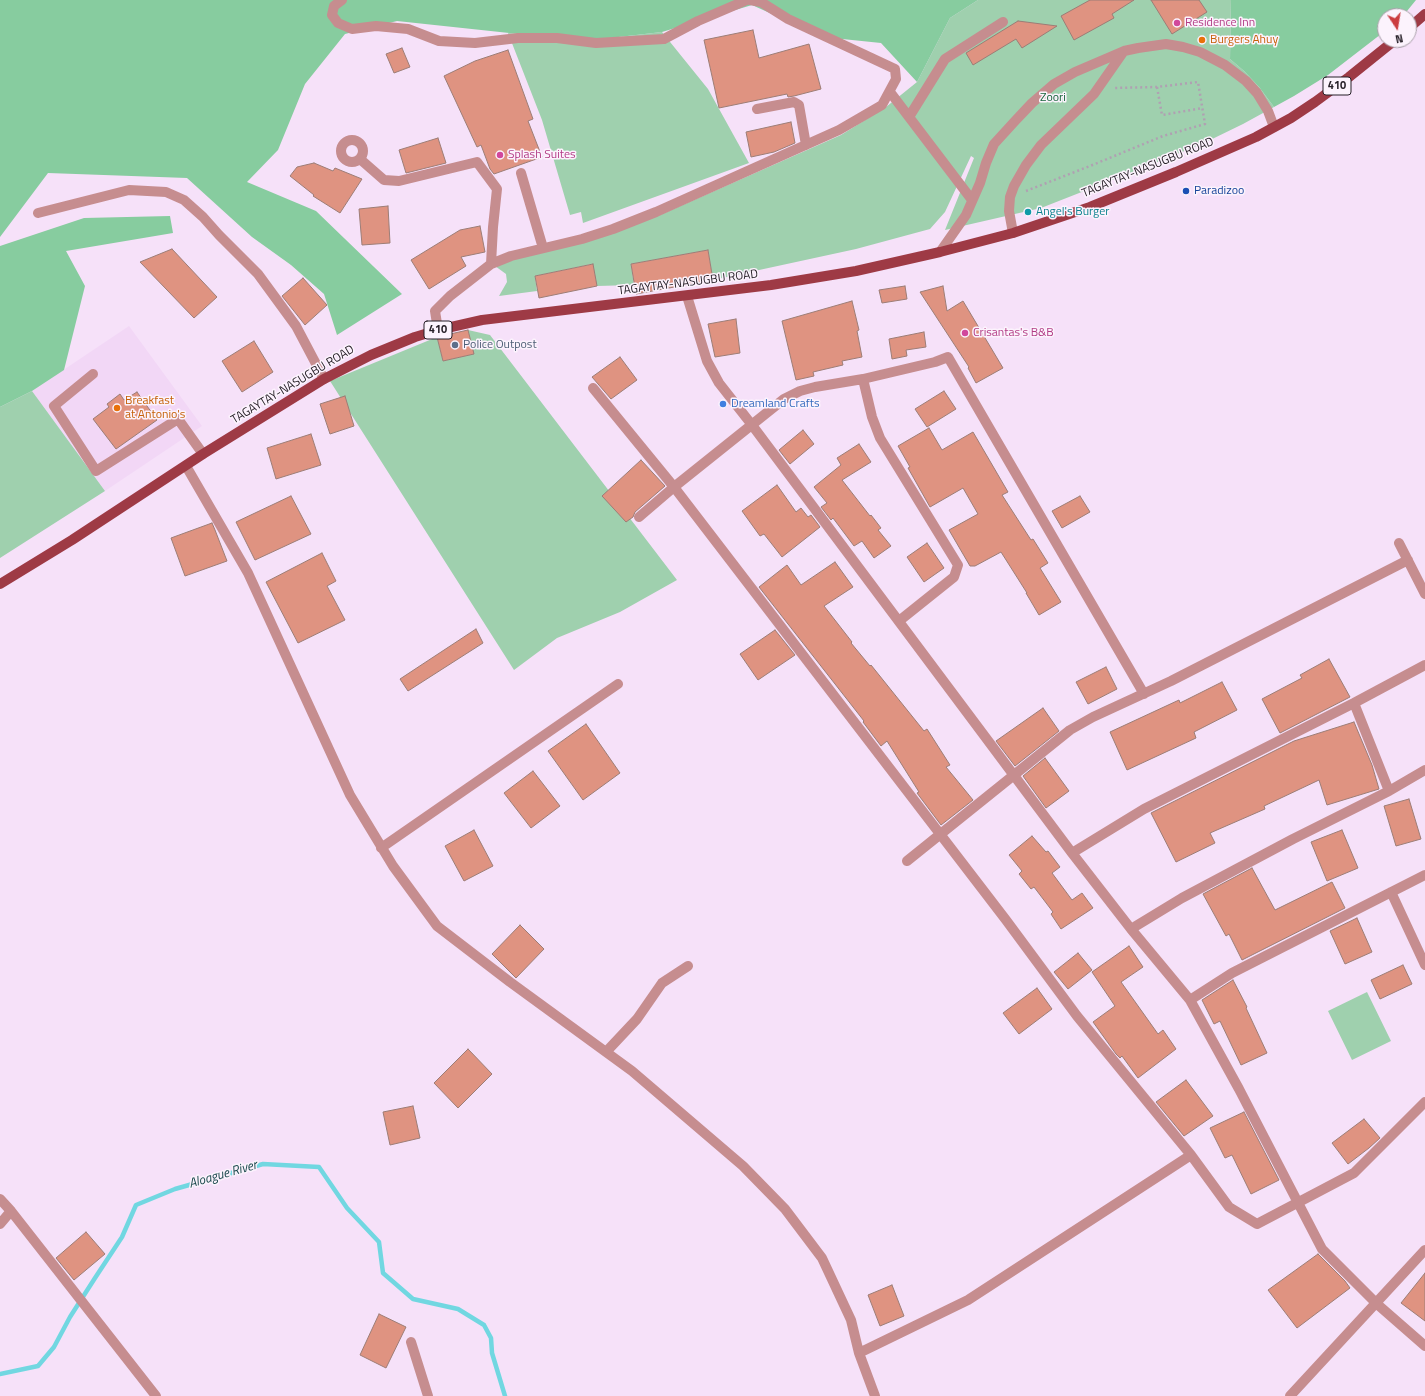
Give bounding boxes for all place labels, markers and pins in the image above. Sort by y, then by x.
place label: Residence Inn [1185,16,1255,30]
marker: Residence Inn [1172,18,1182,28]
place label: Burgers Ahuy [1210,33,1278,47]
marker: Burgers Ahuy [1197,35,1207,45]
place label: Splash Suites [508,148,576,162]
marker: Splash Suites [495,150,505,160]
place label: Paradizoo [1194,184,1244,198]
marker: Paradizoo [1181,186,1191,196]
place label: Angel's Burger [1036,205,1109,219]
marker: Angel's Burger [1023,207,1033,217]
place label: Crisantas's B&B [973,326,1054,340]
marker: Crisantas's B&B [960,328,970,338]
place label: Police Outpost [463,338,537,352]
marker: Police Outpost [450,340,460,350]
place label: Breakfast at Antonio's [125,394,185,422]
place label: Dreamland Crafts [731,397,819,411]
marker: Dreamland Crafts [718,399,728,409]
marker: Breakfast at Antonio's [112,403,122,413]

